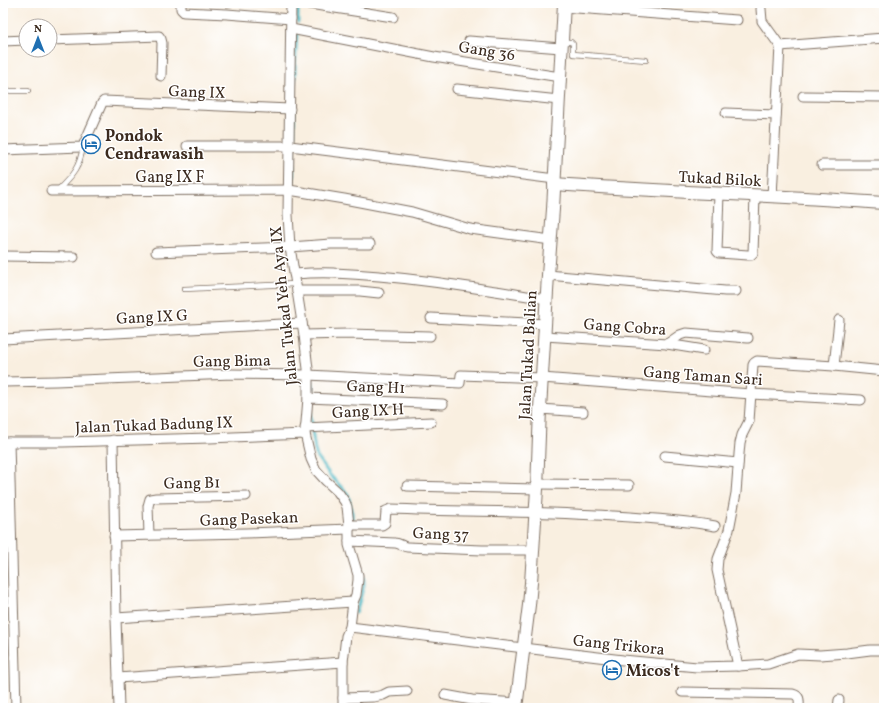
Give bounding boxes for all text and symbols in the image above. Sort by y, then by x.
north arrow [18,18,58,58]
text: N [34,22,42,37]
street label: Gang 36 [457,37,517,67]
street label: Gang IX [168,81,226,105]
place label: Pondok Cendrawasih [105,126,204,166]
hotel icon: Pondok Cendrawasih [80,133,102,155]
street label: Gang IX F [135,167,205,189]
street label: Tukad Bilok [678,167,762,193]
street label: Jalan Tukad Yeh Aya IX [266,225,304,386]
street label: Jalan Tukad Balian [515,290,543,420]
street label: Gang IX G [116,305,189,331]
street label: Gang Cobra [583,314,667,342]
street label: Gang Bima [193,350,271,374]
street label: Gang Taman Sari [642,362,764,392]
street label: Gang H1 [346,376,406,400]
street label: Gang IX H [331,399,405,425]
street label: Jalan Tukad Badung IX [75,412,234,440]
street label: Gang B1 [163,473,221,495]
street label: Gang Pasekan [199,507,299,533]
street label: Gang 37 [412,523,470,547]
street label: Gang Trikora [572,630,666,662]
hotel icon: Micos't [601,659,623,681]
place label: Micos't [626,661,680,683]

